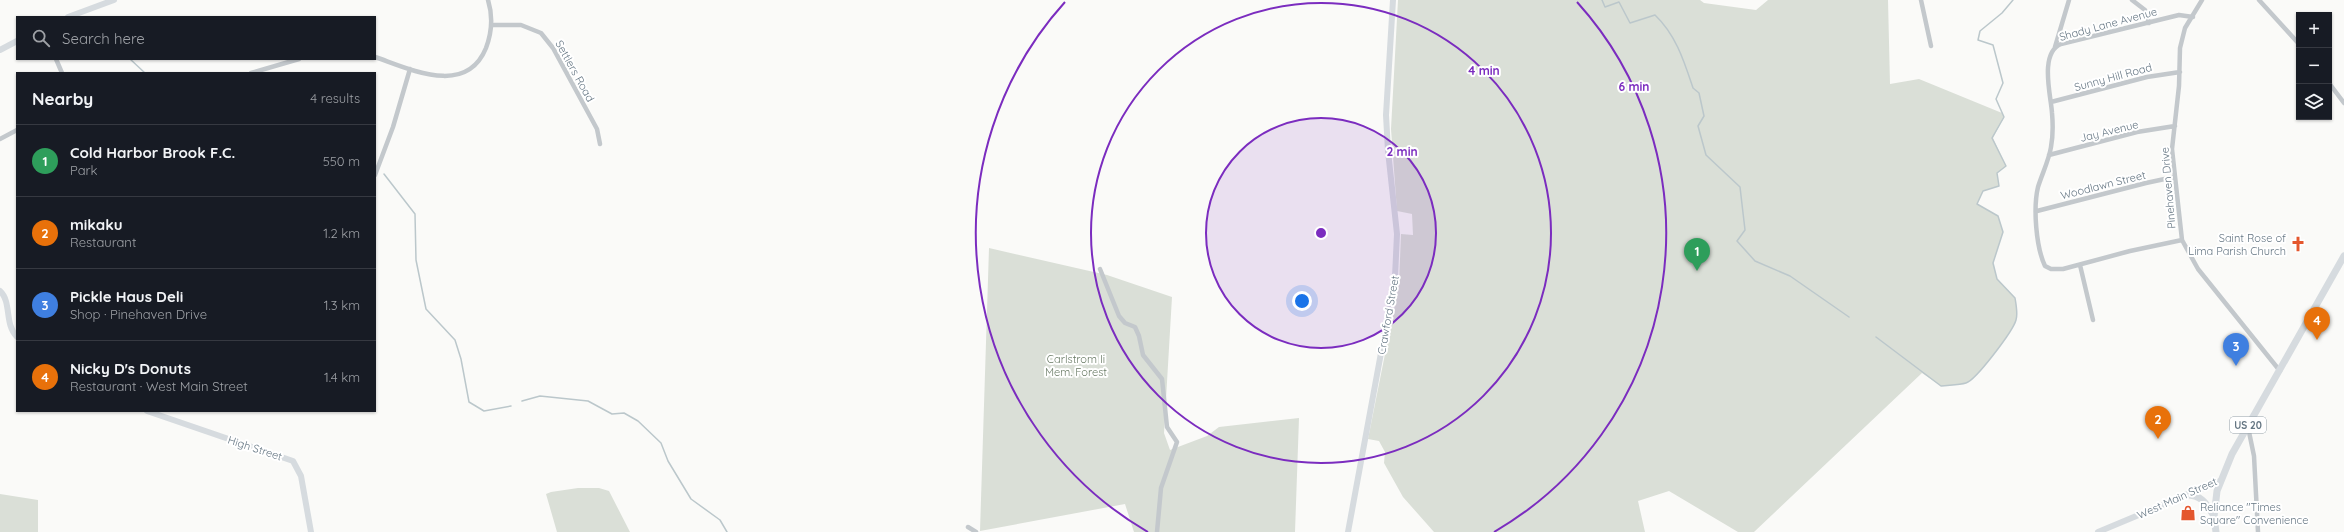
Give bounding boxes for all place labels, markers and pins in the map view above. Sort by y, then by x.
centre of rings [1314,226,1328,240]
place label: Saint Rose of Lima Parish Church [2188,231,2286,258]
church icon: Saint Rose of Lima Parish Church [2289,235,2307,253]
pin: 1 [1684,238,1710,271]
pin: 4 [2304,307,2330,340]
pin: 3 [2223,333,2249,366]
pin: 2 [2145,406,2171,439]
place label: Reliance "Times Square" Convenience [2200,500,2309,527]
shop icon: Reliance "Times Square" Convenience [2179,504,2197,522]

